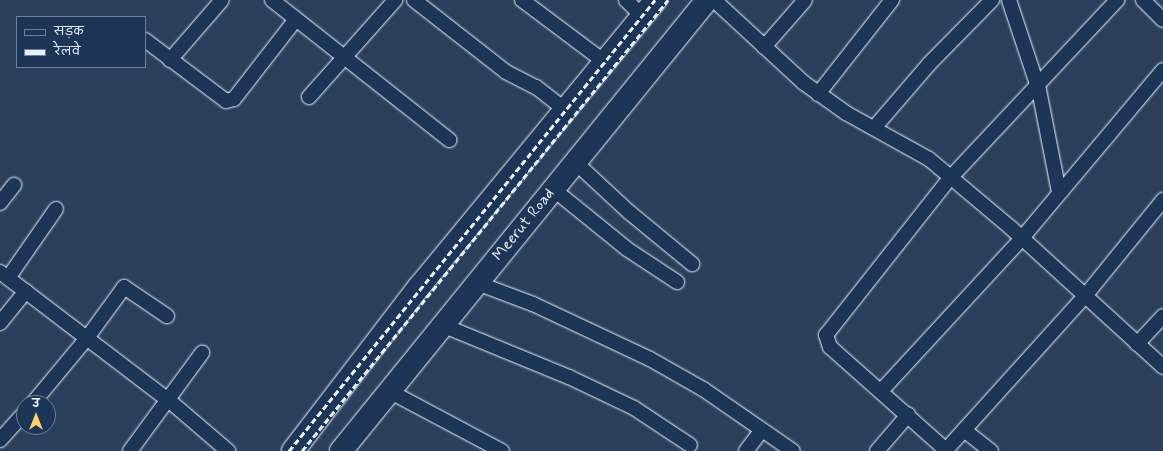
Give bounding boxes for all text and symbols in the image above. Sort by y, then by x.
legend [16,16,146,68]
text: सड़क [54,24,84,40]
text: रेलवे [54,44,80,60]
street label: Meerut Road [489,185,559,265]
north arrow [16,395,56,435]
text: उ [32,397,40,411]

